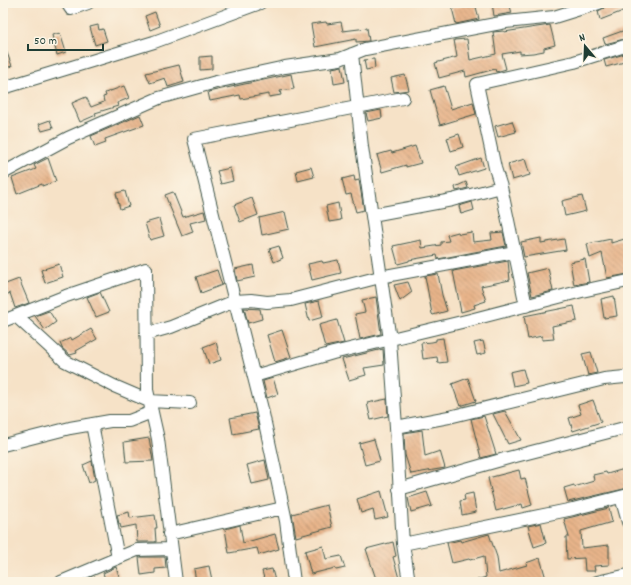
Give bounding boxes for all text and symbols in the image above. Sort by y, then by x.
scale bar [28,26,103,52]
north arrow [565,26,605,66]
text: N [577,30,588,47]
text: 50 m [34,33,57,50]

